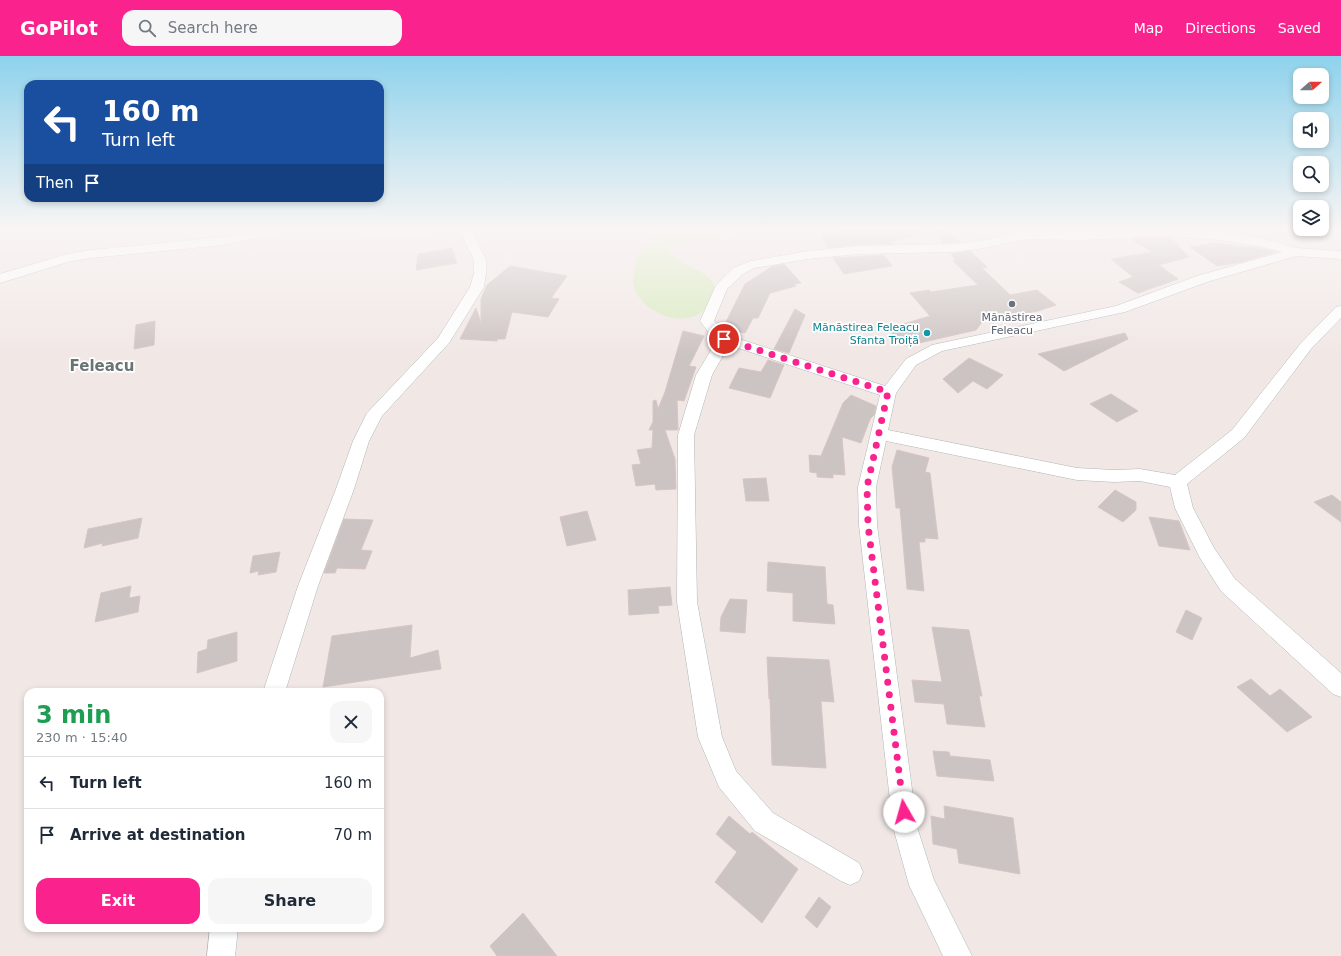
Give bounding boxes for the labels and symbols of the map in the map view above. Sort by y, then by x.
north arrow [1293,68,1329,104]
marker: Mănăstirea Feleacu [1007,299,1017,309]
place label: Mănăstirea Feleacu [982,311,1042,337]
place label: Mănăstirea Feleacu Sfanta Troiță [813,321,919,347]
pin [707,322,741,356]
marker: Mănăstirea Feleacu Sfanta Troiță [922,328,932,338]
district label: Feleacu [70,357,134,375]
position arrow [883,791,925,833]

